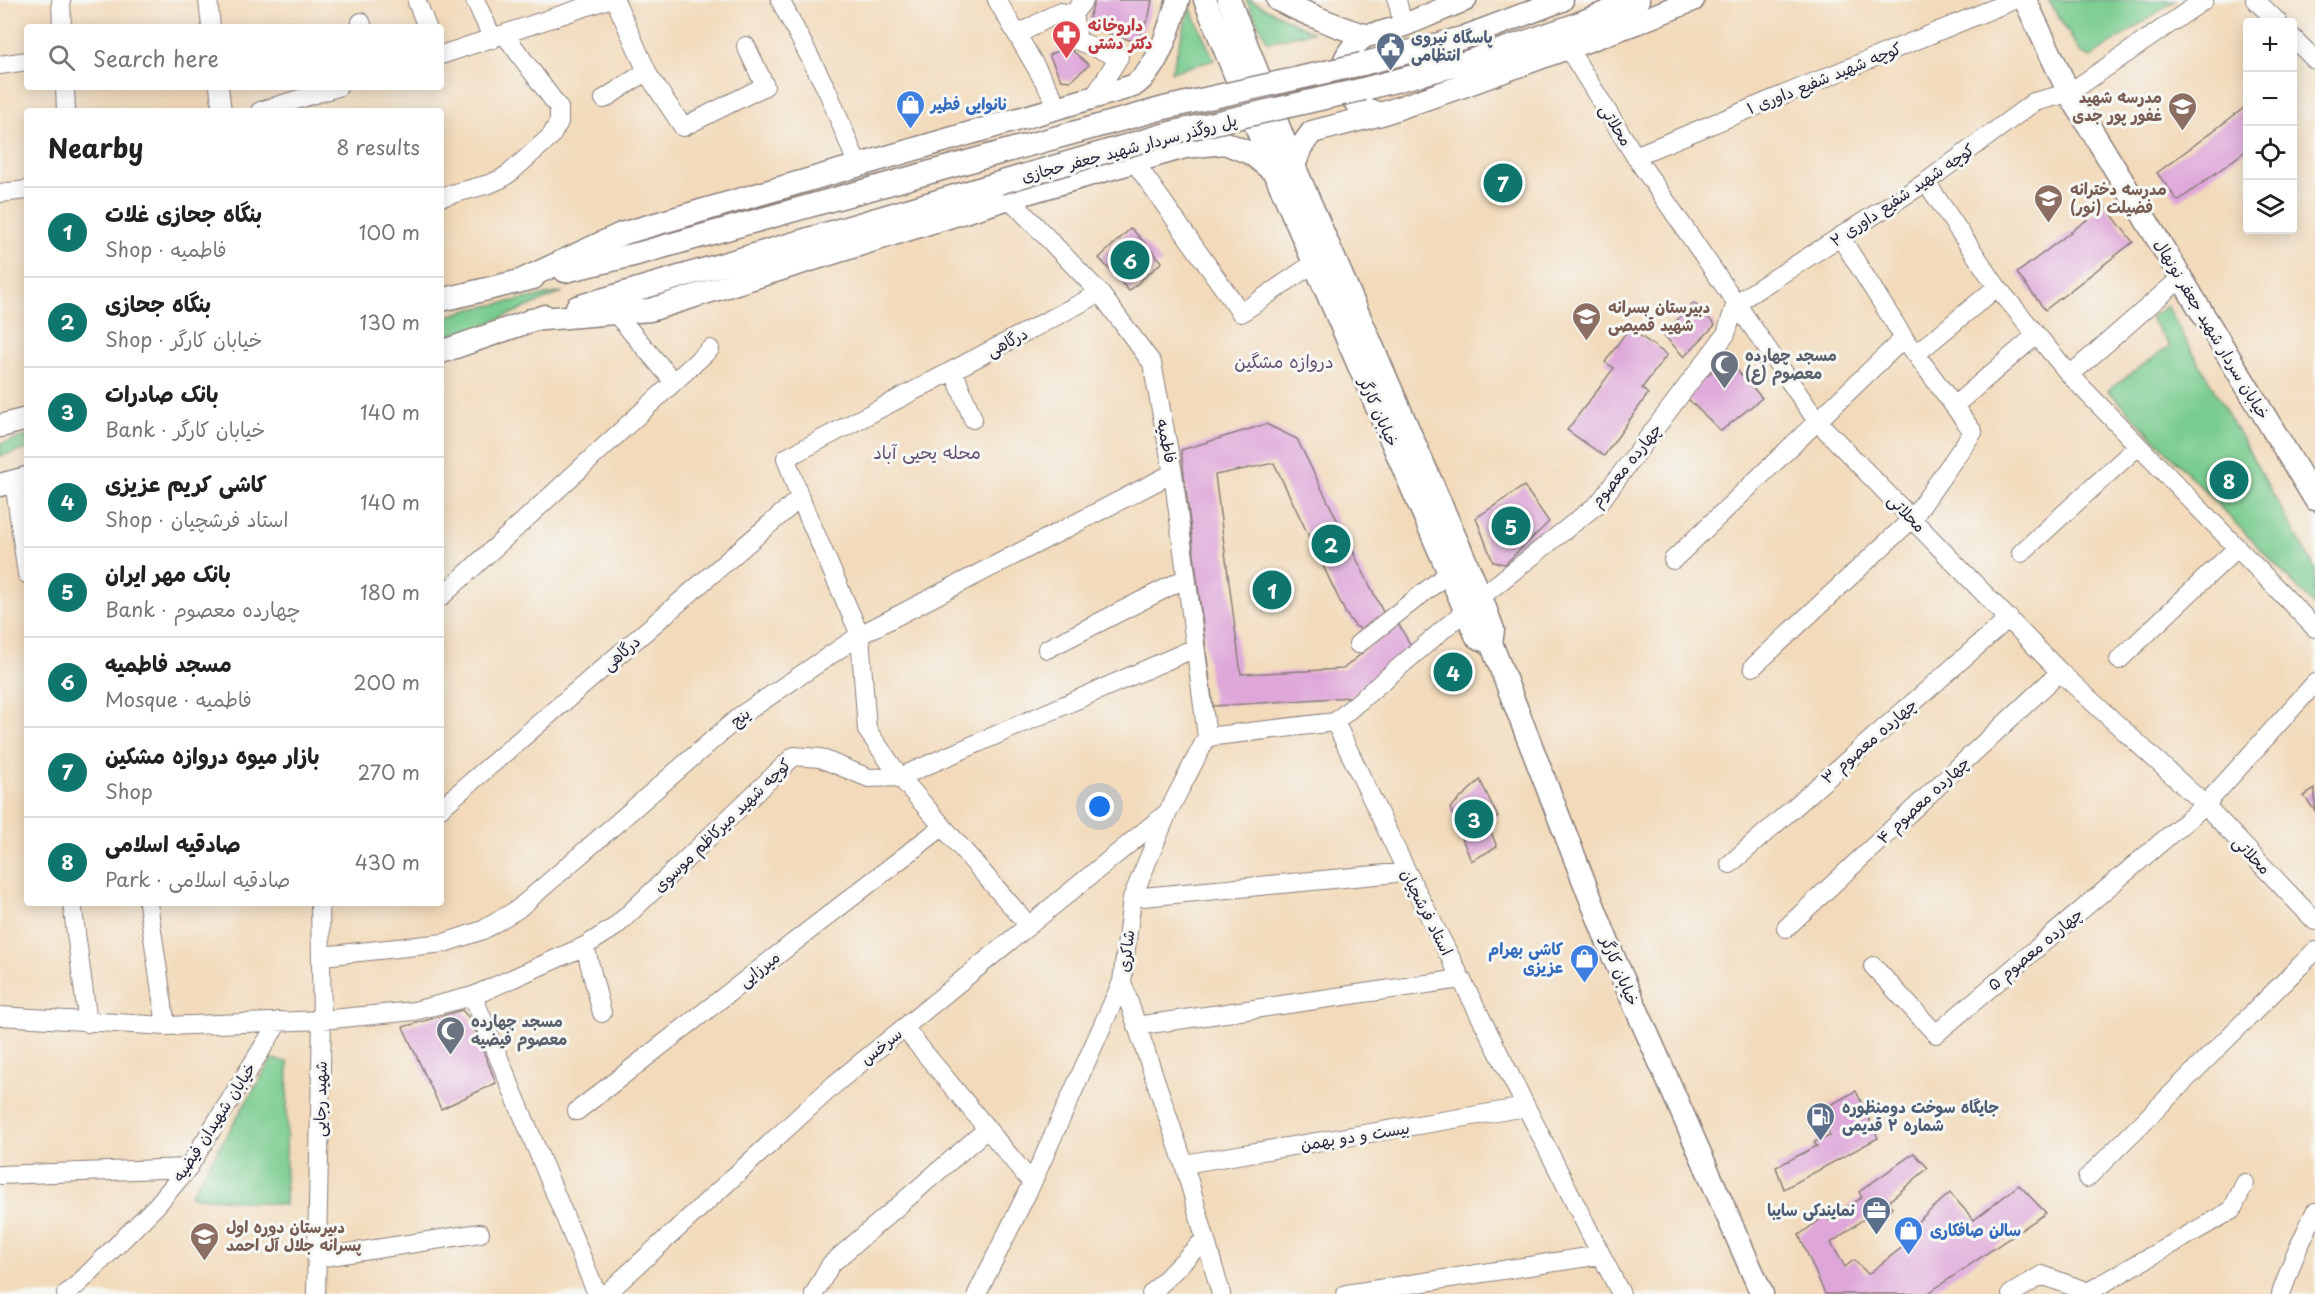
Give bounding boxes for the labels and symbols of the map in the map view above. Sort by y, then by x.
place label: داروخانه دکتر دشتی [1088,12,1152,54]
pharmacy icon: داروخانه دکتر دشتی [1051,18,1083,60]
place label: پاسگاه نیروی انتظامی [1411,24,1493,66]
public building icon: پاسگاه نیروی انتظامی [1374,30,1406,72]
street label: کوچه شهید شفیع داوری ۱ [1743,35,1905,120]
place label: مدرسه شهید غفور پور جدی [2072,84,2162,126]
shop icon: نانوایی فطیر [894,88,926,130]
school or university icon: مدرسه شهید غفور پور جدی [2167,90,2199,132]
place label: نانوایی فطیر [929,91,1008,115]
street label: محلاتی [1595,99,1639,150]
street label: پل روگذر سردار شهید جعفر حجازی [1018,107,1239,187]
street label: کوچه شهید شفیع داوری ۲ [1824,137,1979,252]
pin: 7 [1484,160,1522,206]
place label: مدرسه دخترانه فضیلت (نور) [2070,176,2167,218]
school or university icon: مدرسه دخترانه فضیلت (نور) [2033,182,2065,224]
street label: خیابان سردار شهید جعفر نونهال [2149,234,2276,423]
pin: 6 [1110,238,1150,282]
place label: دبیرستان پسرانه شهید قمیصی [1608,294,1710,336]
school or university icon: دبیرستان پسرانه شهید قمیصی [1571,300,1603,342]
street label: درگاهی [982,320,1031,362]
place label: مسجد چهارده معصوم (ع) [1745,342,1837,386]
district label: دروازه مشگین [1234,347,1334,374]
mosque icon: مسجد چهارده معصوم (ع) [1708,348,1740,390]
street label: خیابان کارگر [1353,371,1406,450]
street label: فاطمیه [1152,417,1184,465]
street label: چهارده معصوم [1584,417,1668,513]
district label: محله یحیی آباد [873,438,981,465]
pin: 8 [2210,458,2248,502]
street label: محلاتی [1883,488,1932,537]
pin: 5 [1492,504,1530,548]
pin: 2 [1312,522,1350,566]
pin: 1 [1252,568,1292,612]
street label: درگاهی [596,629,645,676]
pin: 4 [1434,650,1472,694]
street label: چهارده معصوم ۳ [1815,692,1923,790]
street label: ینج [724,701,754,732]
street label: چهارده معصوم ۴ [1871,750,1975,850]
street label: کوچه شهید میرکاظم موسوی [647,752,797,898]
your location [1085,792,1114,821]
pin: 3 [1454,796,1494,842]
street label: محلاتی [2228,830,2277,879]
street label: استاد فرشچیان [1396,864,1460,959]
street label: چهارده معصوم ۵ [1981,901,2089,997]
street label: شاکری [1111,928,1140,973]
street label: خیابان کارگر [1595,930,1646,1009]
place label: کاشی بهرام عزیزی [1488,936,1563,978]
shop icon: کاشی بهرام عزیزی [1568,942,1600,984]
street label: میرزایی [733,944,784,992]
place label: مسجد چهارده معصوم فیضیه [471,1008,567,1052]
mosque icon: مسجد چهارده معصوم فیضیه [434,1014,466,1056]
street label: سرخس [854,1021,906,1070]
street label: خیابان شهیدان فیضیه [166,1057,261,1186]
street label: شهید رجایی [306,1061,332,1137]
place label: جایگاه سوخت دومنظوره شماره ۲ قدیمی [1842,1094,1999,1136]
fuel station icon: جایگاه سوخت دومنظوره شماره ۲ قدیمی [1805,1100,1837,1142]
street label: بیست و دو بهمن [1298,1115,1411,1155]
office icon: نمايندكى سايبا [1860,1194,1892,1236]
place label: نمايندكى سايبا [1767,1197,1855,1221]
place label: دبیرستان دوره اول پسرانه جلال آل احمد [226,1214,362,1256]
shop icon: سالن صافكارى [1893,1214,1925,1256]
place label: سالن صافكارى [1930,1217,2021,1241]
school or university icon: دبیرستان دوره اول پسرانه جلال آل احمد [189,1220,221,1262]

